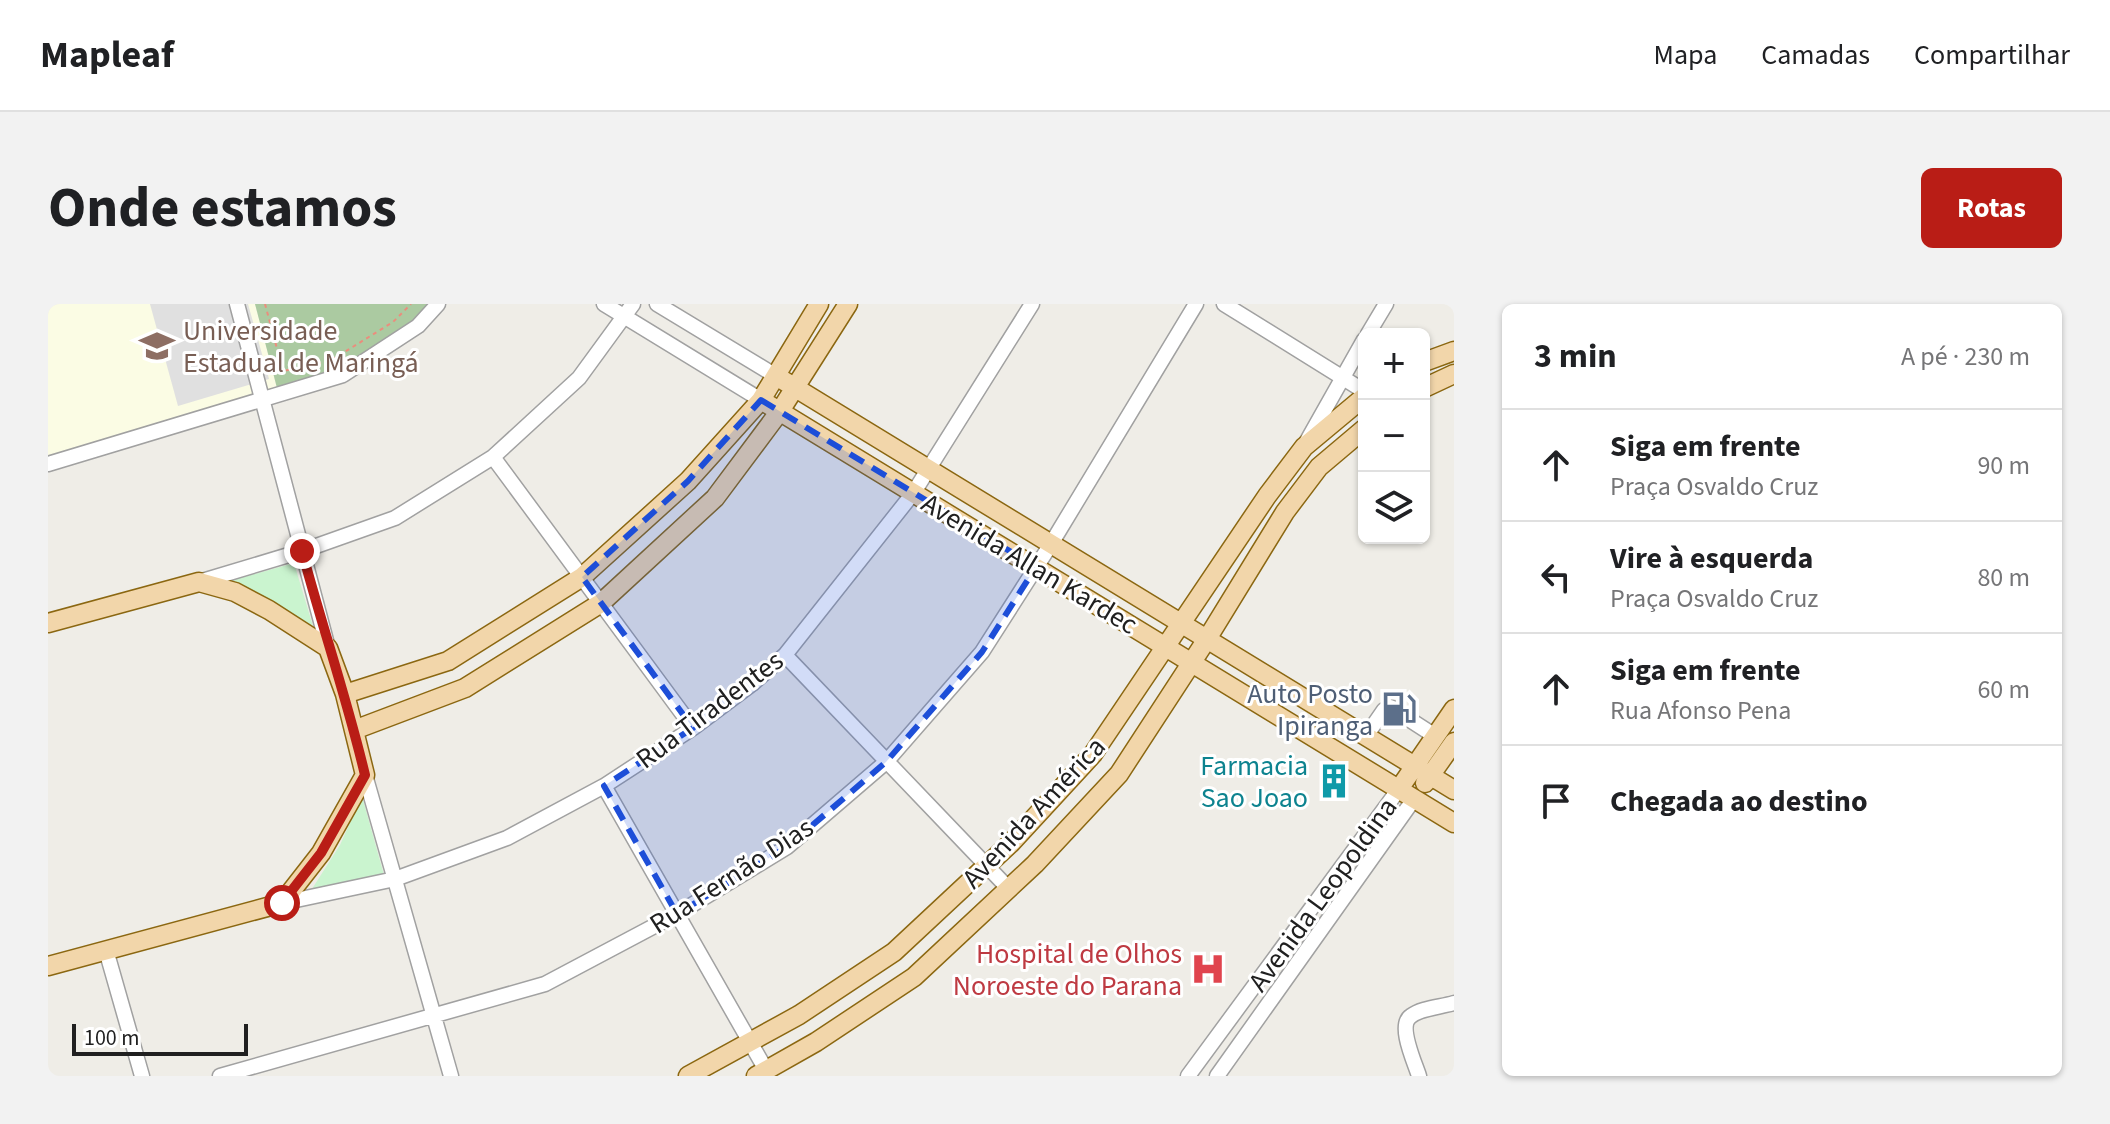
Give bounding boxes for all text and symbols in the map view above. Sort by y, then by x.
text: Mapleaf [40,28,174,82]
text: Mapa [1654,35,1717,75]
text: Camadas [1761,35,1870,75]
text: Compartilhar [1914,35,2070,75]
button: Rotas [1921,168,2062,248]
text: Onde estamos [48,169,397,248]
place label: Universidade Estadual de Maringá [183,311,419,383]
school or university icon: Universidade Estadual de Maringá [138,327,176,365]
map controls [1358,328,1430,544]
button: + [1358,328,1430,400]
text: 3 min [1534,332,1617,381]
text: A pé · 230 m [1901,338,2030,375]
button: − [1358,400,1430,472]
text: Siga em frente [1610,425,1801,468]
icon: ahead [1534,443,1578,487]
text: 90 m [1977,447,2030,484]
text: Praça Osvaldo Cruz [1610,468,1818,505]
button: layers [1358,472,1430,544]
street label: Avenida Allan Kardec [914,483,1145,644]
route end [284,533,320,569]
text: Vire à esquerda [1610,537,1813,580]
icon: left [1534,555,1578,599]
text: 80 m [1977,559,2030,596]
text: Praça Osvaldo Cruz [1610,580,1818,617]
street label: Rua Tiradentes [628,641,792,779]
text: Siga em frente [1610,649,1801,692]
icon: ahead [1534,667,1578,711]
text: 60 m [1977,671,2030,708]
place label: Auto Posto Ipiranga [1247,674,1373,746]
fuel station icon: Auto Posto Ipiranga [1380,690,1418,728]
text: Rua Afonso Pena [1610,692,1791,729]
street label: Avenida América [953,728,1115,898]
place label: Farmacia Sao Joao [1200,746,1308,818]
building icon: Farmacia Sao Joao [1315,762,1353,800]
icon: arrive [1534,779,1578,823]
text: Chegada ao destino [1610,780,1868,823]
street label: Avenida Leopoldina [1239,789,1407,1000]
street label: Rua Fernão Dias [642,808,821,944]
route start [264,885,300,921]
place label: Hospital de Olhos Noroeste do Parana [953,934,1182,1006]
hospital icon: Hospital de Olhos Noroeste do Parana [1189,950,1227,988]
scale bar [72,1020,248,1056]
text: 100 m [84,1022,139,1054]

